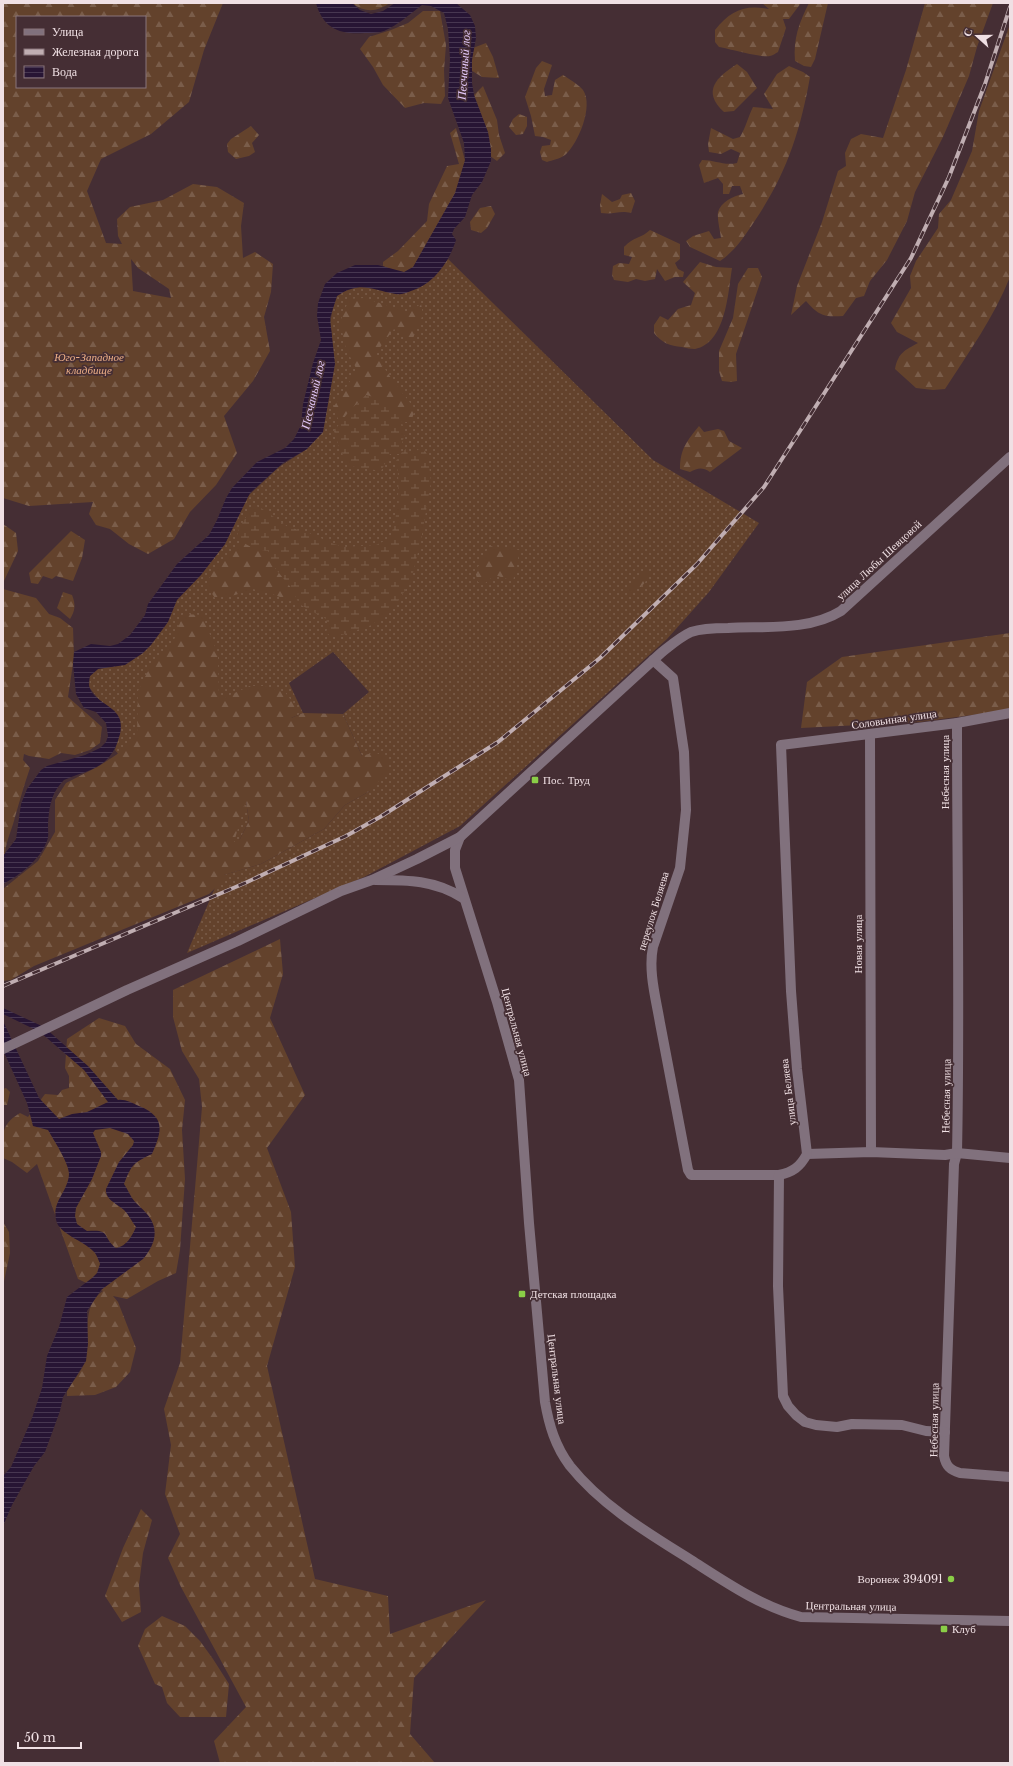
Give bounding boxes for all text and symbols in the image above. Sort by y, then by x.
legend [16,16,146,88]
north arrow [957,16,997,56]
text: Улица [52,24,84,39]
text: С [960,26,976,39]
water label: Песчаный лог [454,29,473,101]
text: Железная дорога [52,44,139,59]
text: Вода [52,64,78,79]
park label: Юго-Западное кладбище [53,350,124,377]
water label: Песчаный лог [297,359,328,432]
street label: улица Любы Шевцовой [834,517,925,603]
street label: Соловьиная улица [850,706,938,732]
street label: Небесная улица [938,735,952,809]
place label: Пос. Труд [543,773,590,787]
marker: Пос. Труд [530,775,540,785]
street label: переулок Беляева [634,870,672,952]
street label: Новая улица [851,915,865,973]
street label: Центральная улица [498,986,536,1078]
street label: улица Беляева [777,1058,799,1126]
street label: Небесная улица [938,1059,954,1133]
place label: Детская площадка [530,1287,617,1301]
marker: Детская площадка [517,1289,527,1299]
street label: Центральная улица [545,1333,569,1425]
street label: Небесная улица [926,1383,942,1457]
place label: Воронеж 394091 [858,1572,943,1586]
marker: Воронеж 394091 [946,1574,956,1584]
street label: Центральная улица [805,1598,897,1614]
place label: Клуб [952,1622,976,1636]
marker: Клуб [939,1624,949,1634]
scale bar [18,1724,81,1750]
text: 50 m [24,1730,56,1745]

